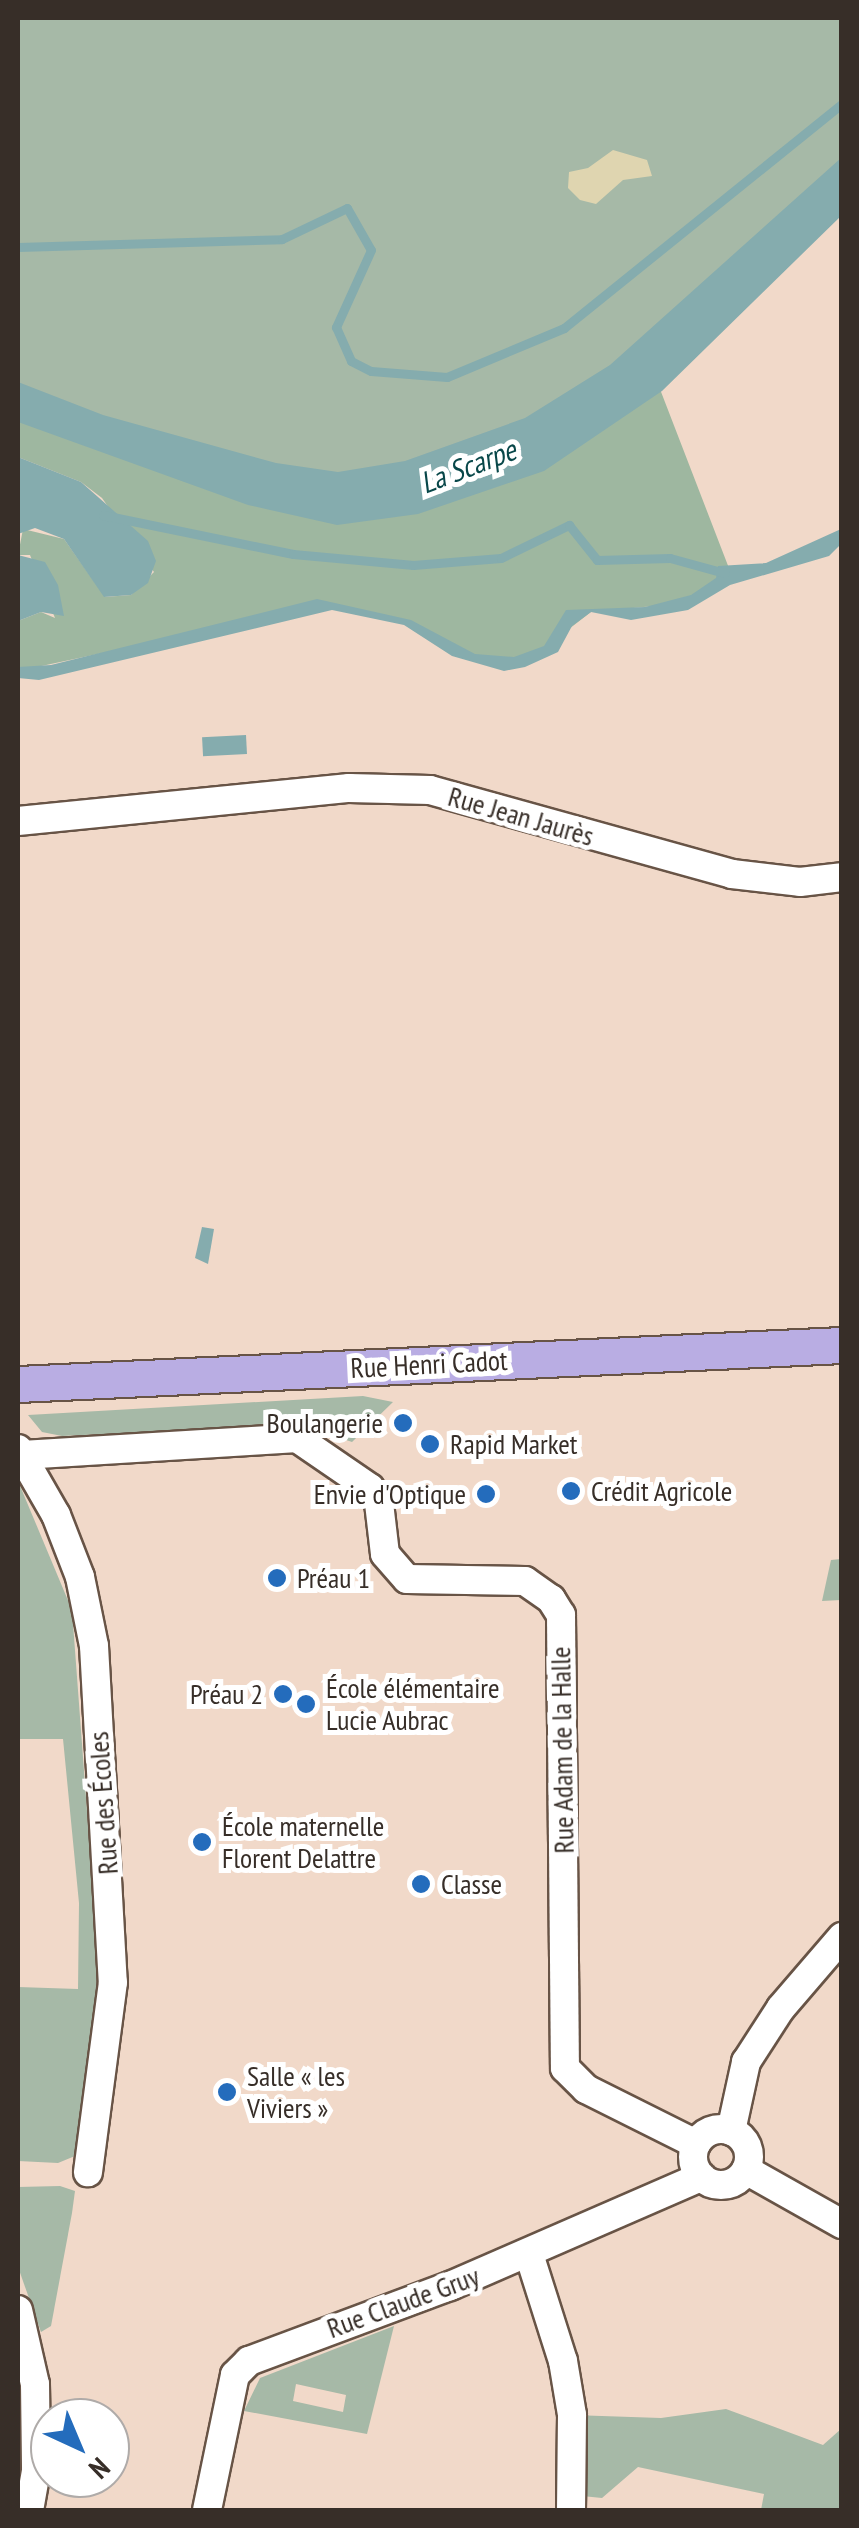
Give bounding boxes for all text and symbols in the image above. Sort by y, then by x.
water label: La Scarpe [415,431,521,501]
street label: Rue Jean Jaurès [444,779,598,853]
street label: Rue Henri Cadot [350,1343,508,1385]
place label: Boulangerie [267,1406,383,1440]
marker: Boulangerie [392,1412,414,1434]
place label: Rapid Market [450,1427,578,1461]
marker: Rapid Market [419,1433,441,1455]
place label: Crédit Agricole [591,1474,733,1508]
place label: Envie d'Optique [314,1477,466,1511]
marker: Crédit Agricole [560,1480,582,1502]
marker: Envie d'Optique [475,1483,497,1505]
place label: Préau 1 [297,1561,370,1595]
marker: Préau 1 [266,1567,288,1589]
street label: Rue Adam de la Halle [543,1646,581,1854]
place label: École élémentaire Lucie Aubrac [326,1671,500,1737]
place label: Préau 2 [190,1677,263,1711]
marker: Préau 2 [272,1683,294,1705]
marker: École élémentaire Lucie Aubrac [295,1693,317,1715]
street label: Rue des Écoles [81,1730,125,1876]
place label: École maternelle Florent Delattre [222,1809,384,1875]
marker: École maternelle Florent Delattre [191,1831,213,1853]
place label: Classe [441,1867,502,1901]
marker: Classe [410,1873,432,1895]
place label: Salle « les Viviers » [247,2059,345,2125]
marker: Salle « les Viviers » [216,2081,238,2103]
street label: Rue Claude Gruy [322,2259,484,2345]
north arrow [30,2398,130,2498]
text: N [82,2450,118,2487]

